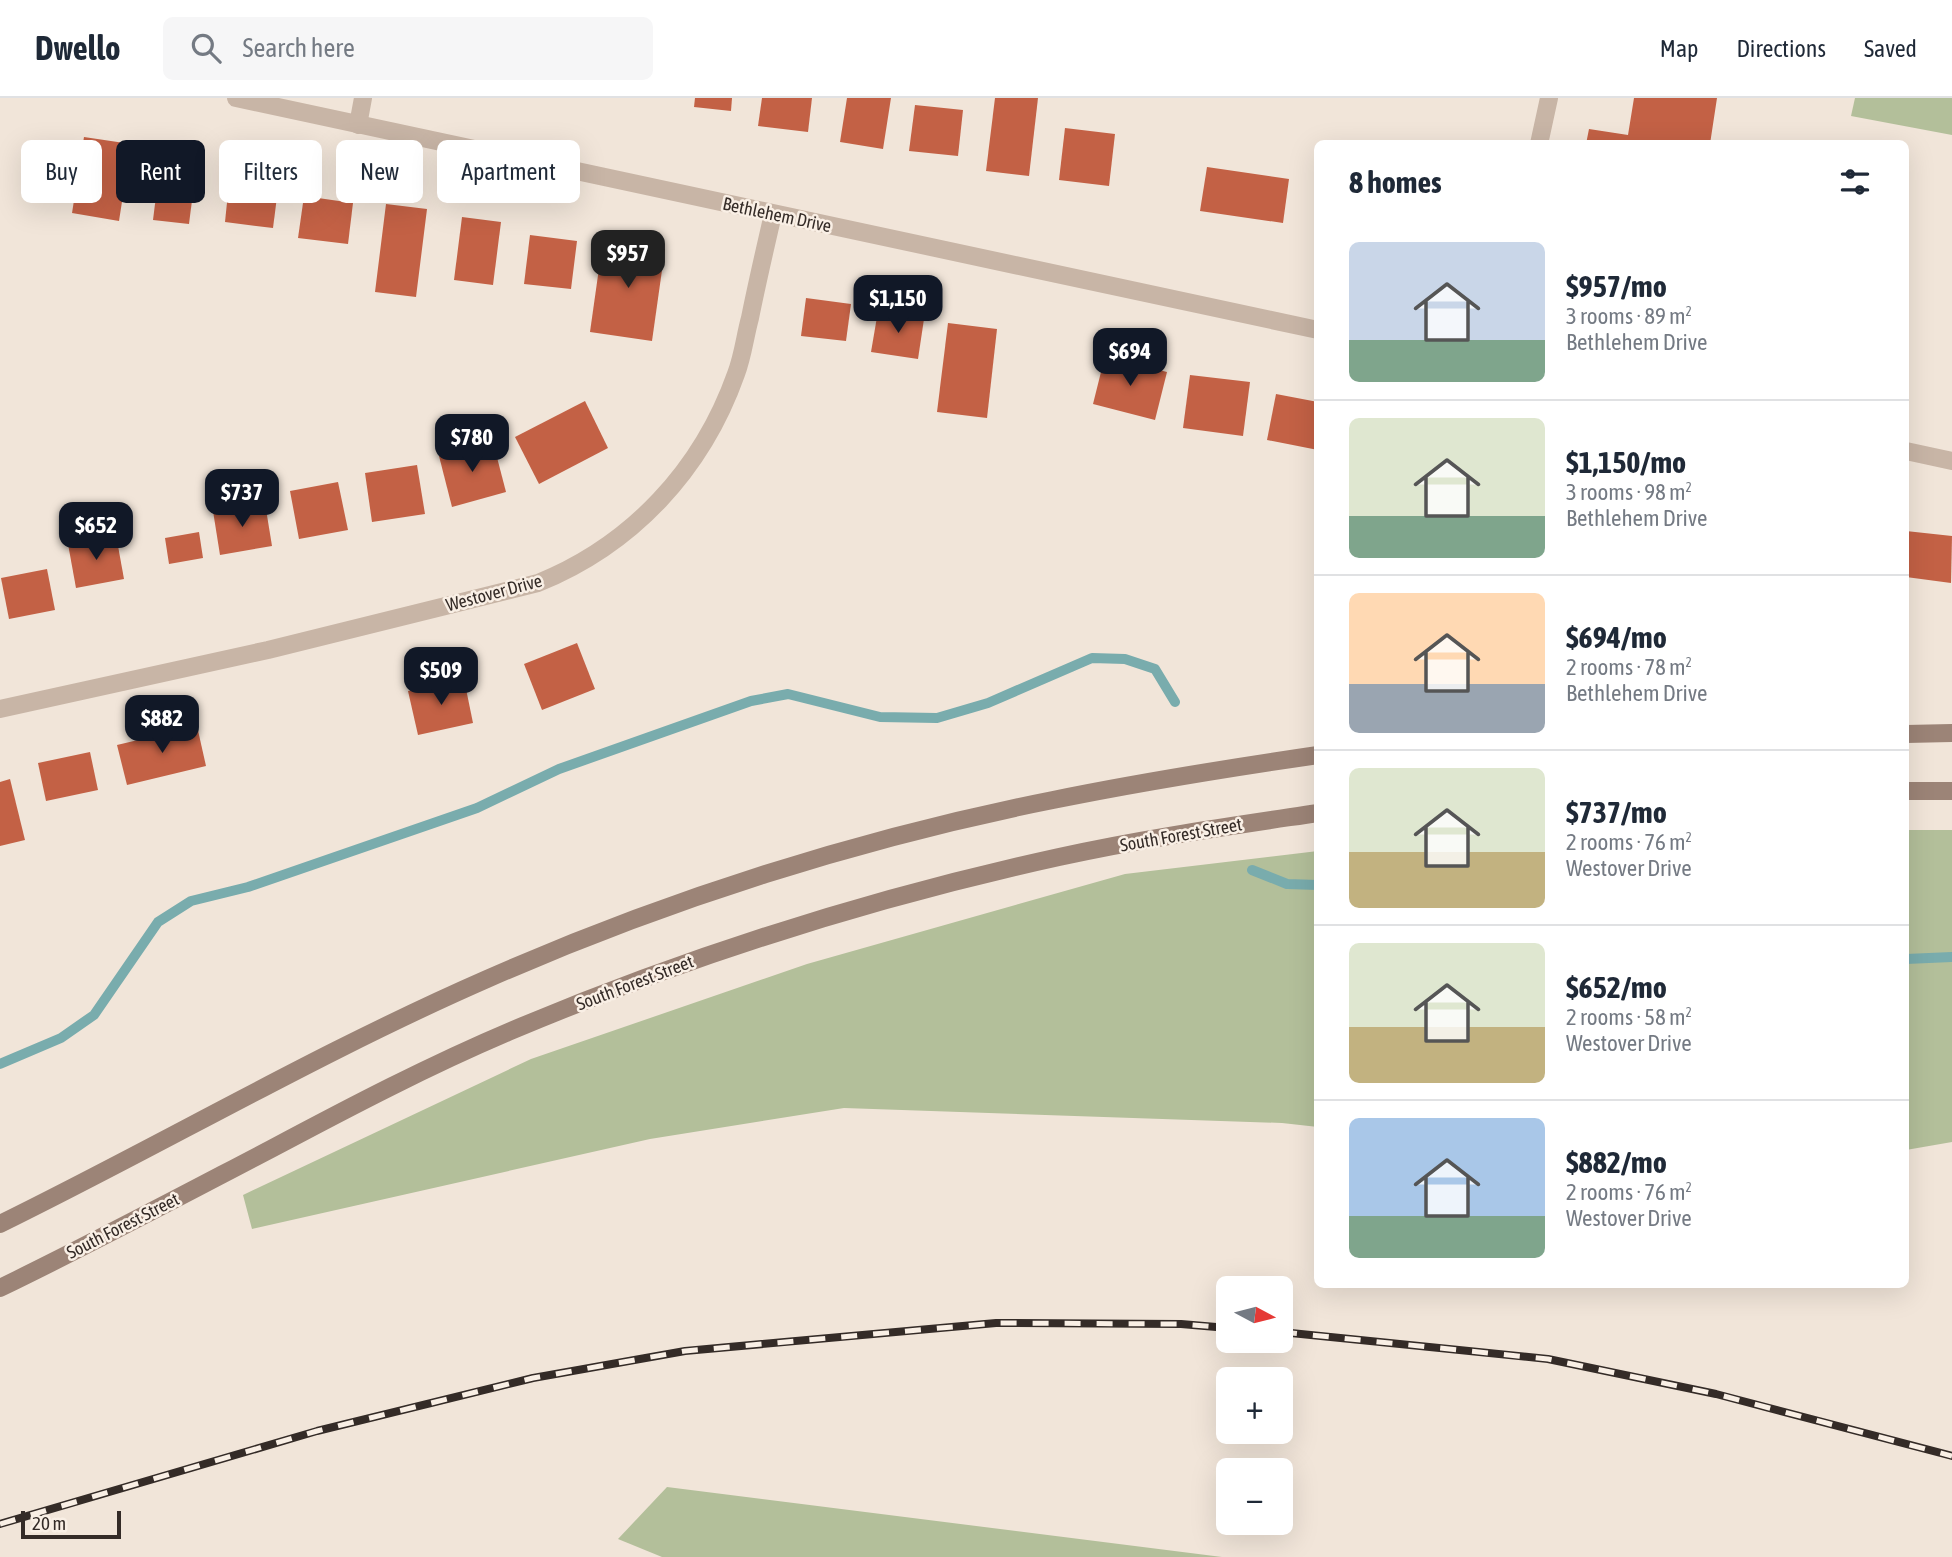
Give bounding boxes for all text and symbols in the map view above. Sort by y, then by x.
search box [163,17,653,80]
text: Dwello [35,29,121,67]
icon: search [187,29,225,67]
text: Search here [243,33,355,63]
text: Map [1660,35,1698,62]
text: Directions [1736,35,1826,62]
text: Saved [1864,35,1917,62]
chip: Buy [21,140,102,203]
chip: Rent [116,140,205,203]
chip: Filters [219,140,322,203]
chip: New [336,140,423,203]
chip: Apartment [437,140,580,203]
icon: filters [1836,163,1874,201]
text: 8 homes [1349,165,1442,199]
street label: Bethlehem Drive [721,193,833,236]
pin: $957 [587,230,669,290]
text: $957 [607,240,649,266]
text: $957/mo [1566,269,1667,303]
icon: home [1405,270,1489,354]
pin: $1,150 [841,275,955,335]
text: $1,150 [870,285,927,311]
text: 3 rooms · 89 m² [1566,303,1692,329]
pin: $694 [1089,328,1171,388]
text: Bethlehem Drive [1566,329,1707,355]
text: $694 [1109,338,1151,364]
pin: $780 [431,414,513,474]
text: $780 [451,424,493,450]
text: $1,150/mo [1566,445,1686,479]
icon: home [1405,446,1489,530]
pin: $737 [201,470,283,529]
text: $737 [221,479,263,505]
text: 3 rooms · 98 m² [1566,479,1692,505]
pin: $652 [55,503,137,562]
text: Bethlehem Drive [1566,505,1707,531]
text: $652 [75,512,117,538]
street label: Westover Drive [444,570,544,615]
text: $694/mo [1566,620,1667,654]
icon: home [1405,621,1489,705]
pin: $509 [400,648,482,707]
text: 2 rooms · 78 m² [1566,654,1692,680]
text: $509 [420,657,462,683]
text: Bethlehem Drive [1566,680,1707,706]
pin: $882 [121,696,203,755]
text: $882 [141,705,183,731]
text: $737/mo [1566,795,1667,829]
icon: home [1405,796,1489,880]
street label: South Forest Street [1118,813,1244,856]
text: 2 rooms · 76 m² [1566,829,1692,855]
text: Westover Drive [1566,855,1692,881]
street label: South Forest Street [573,951,696,1014]
text: $652/mo [1566,970,1667,1004]
icon: home [1405,971,1489,1055]
text: 2 rooms · 58 m² [1566,1004,1692,1030]
text: Westover Drive [1566,1030,1692,1056]
text: $882/mo [1566,1145,1667,1179]
icon: home [1405,1146,1489,1230]
text: 2 rooms · 76 m² [1566,1179,1692,1205]
street label: South Forest Street [63,1188,183,1263]
text: Westover Drive [1566,1205,1692,1231]
north arrow [1216,1276,1293,1353]
map controls [1216,1276,1293,1535]
button: + [1216,1367,1293,1444]
button: − [1216,1458,1293,1535]
scale bar [21,1508,121,1540]
text: 20 m [32,1512,66,1534]

